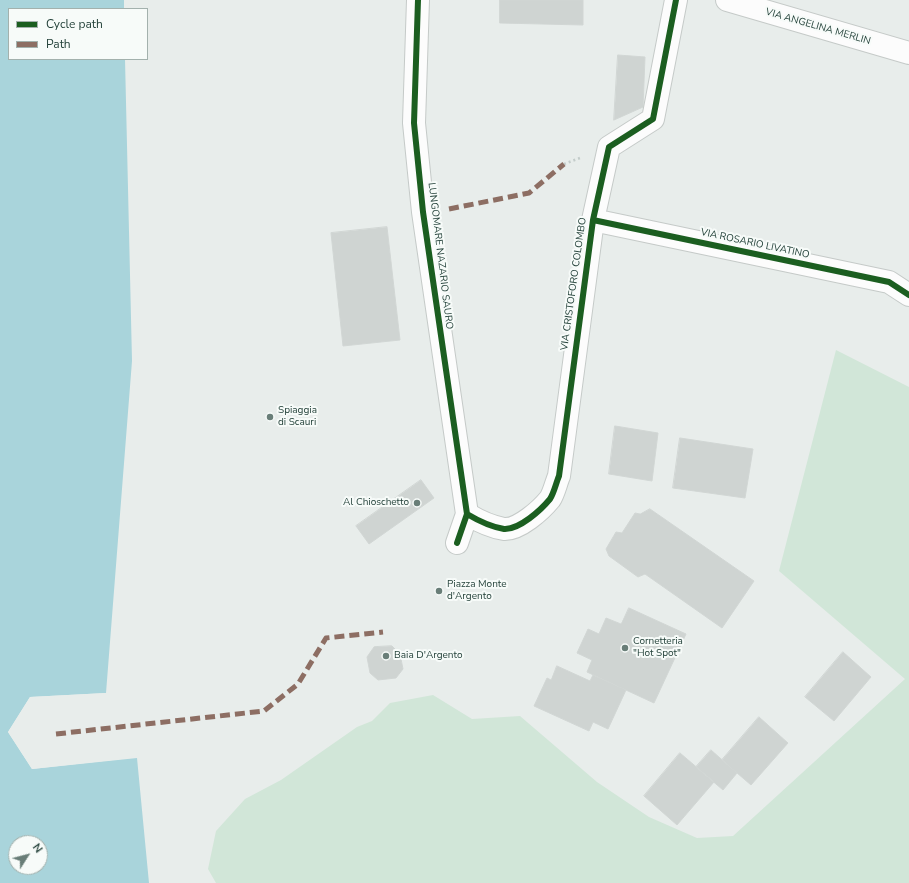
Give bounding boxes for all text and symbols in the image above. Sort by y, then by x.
street label: VIA ANGELINA MERLIN [764,6,872,48]
legend [8,8,148,60]
text: Cycle path [46,16,103,32]
text: Path [46,36,71,52]
street label: LUNGOMARE NAZARIO SAURO [425,182,455,330]
street label: VIA CRISTOFORO COLOMBO [559,217,589,351]
street label: VIA ROSARIO LIVATINO [699,227,811,261]
place label: Spiaggia di Scauri [278,405,317,428]
marker: Spiaggia di Scauri [265,412,275,422]
place label: Al Chioschetto [343,497,409,509]
marker: Al Chioschetto [412,498,422,508]
place label: Piazza Monte d'Argento [447,579,507,602]
marker: Piazza Monte d'Argento [434,586,444,596]
place label: Cornetteria "Hot Spot" [633,636,683,660]
marker: Cornetteria "Hot Spot" [620,643,630,653]
place label: Baia D'Argento [394,650,463,662]
marker: Baia D'Argento [381,651,391,661]
north arrow [8,835,48,875]
text: N [29,840,46,856]

